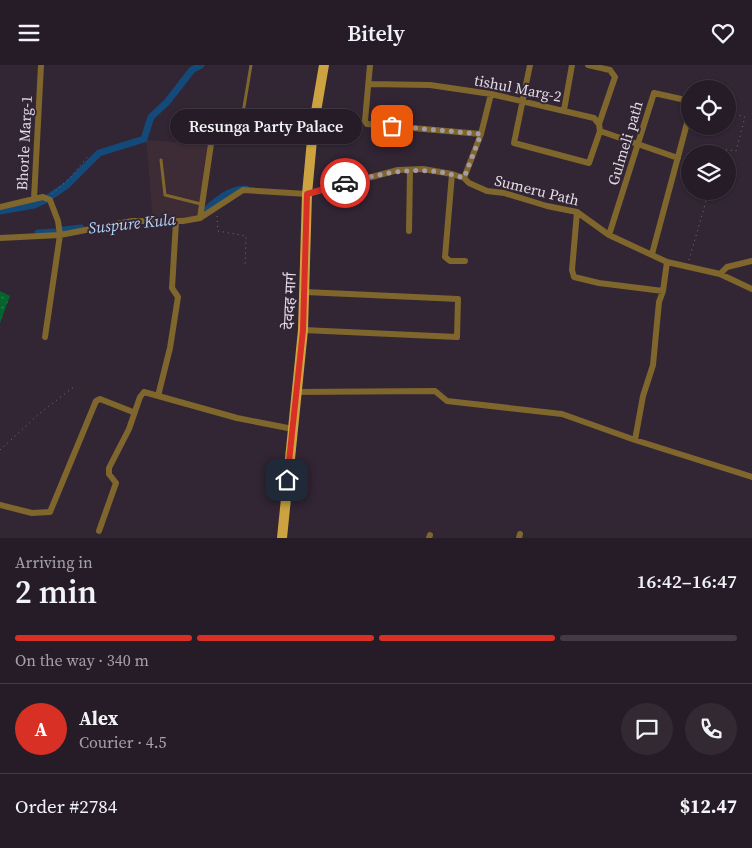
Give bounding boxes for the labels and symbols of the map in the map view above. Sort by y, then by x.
street label: tishul Marg-2 [473,69,563,107]
street label: Bhorle Marg-1 [11,95,37,191]
street label: Gulmeli path [602,98,648,188]
pin [371,105,413,147]
callout: Resunga Party Palace [170,109,362,143]
courier [320,158,370,208]
street label: Sumeru Path [493,169,581,211]
water label: Suspure Kula [87,207,177,239]
street label: देवदह मार्ग [277,271,301,330]
pin [266,459,308,501]

